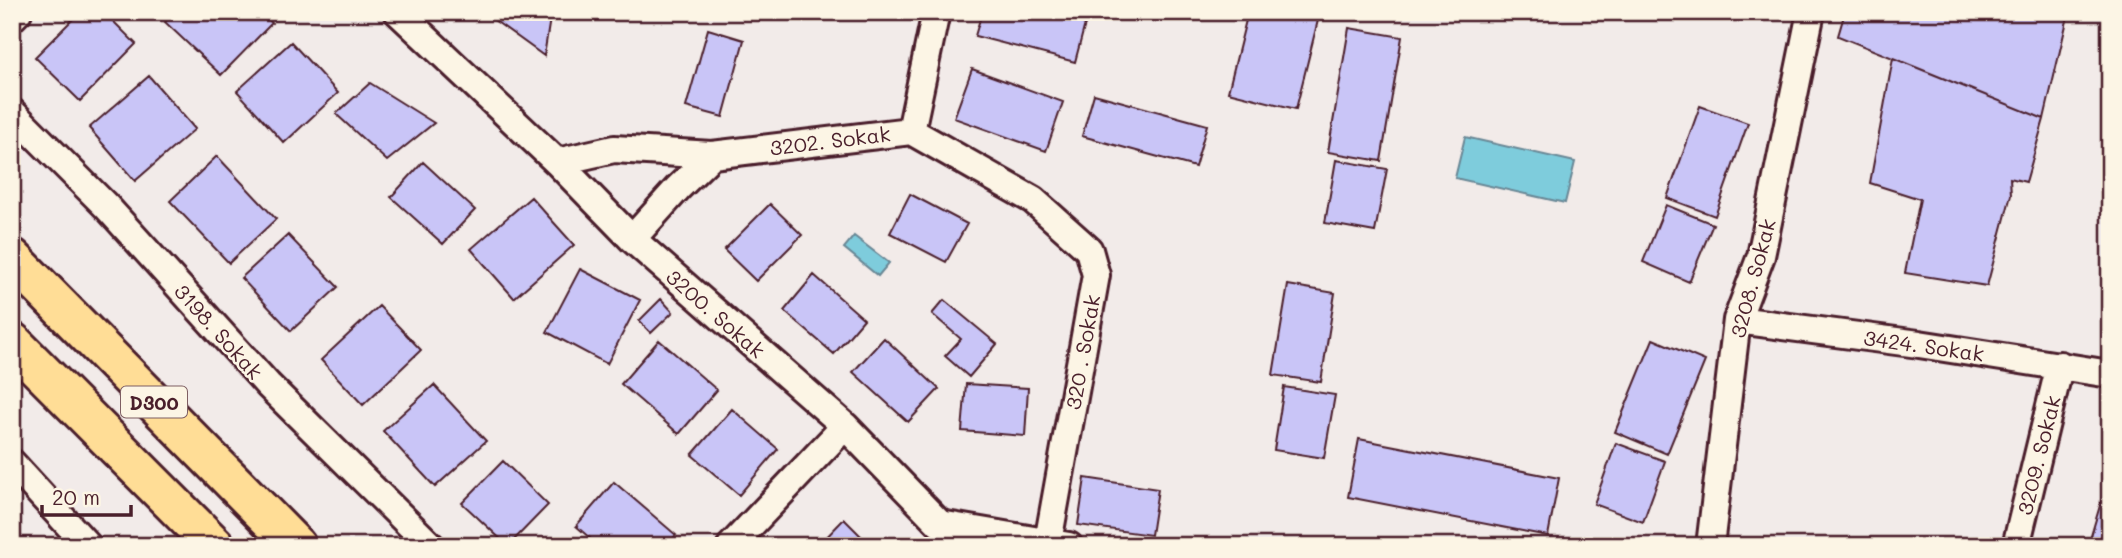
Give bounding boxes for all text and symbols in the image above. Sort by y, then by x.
street label: 3202. Sokak [768,119,892,161]
street label: 3208. Sokak [1723,215,1781,341]
street label: 3200. Sokak [661,263,771,363]
street label: 3198. Sokak [169,278,269,384]
street label: 320 . Sokak [1059,292,1105,412]
street label: 3424. Sokak [1862,323,1986,367]
road number: D300 [121,386,187,418]
street label: 3209. Sokak [2010,393,2066,517]
scale bar [42,474,131,518]
text: 20 m [52,483,100,510]

